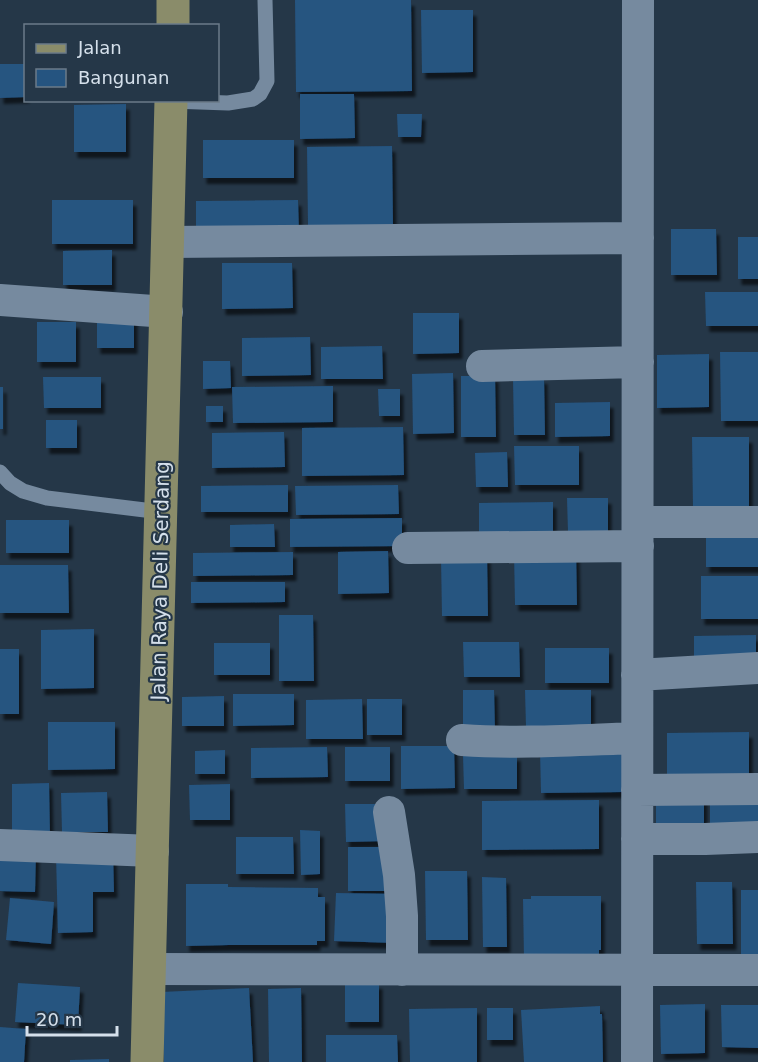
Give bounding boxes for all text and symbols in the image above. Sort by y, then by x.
legend [24,24,219,102]
text: Jalan [77,37,122,58]
text: Bangunan [78,67,169,88]
street label: Jalan Raya Deli Serdang [146,461,174,703]
scale bar [27,999,117,1037]
text: 20 m [36,1009,82,1030]

